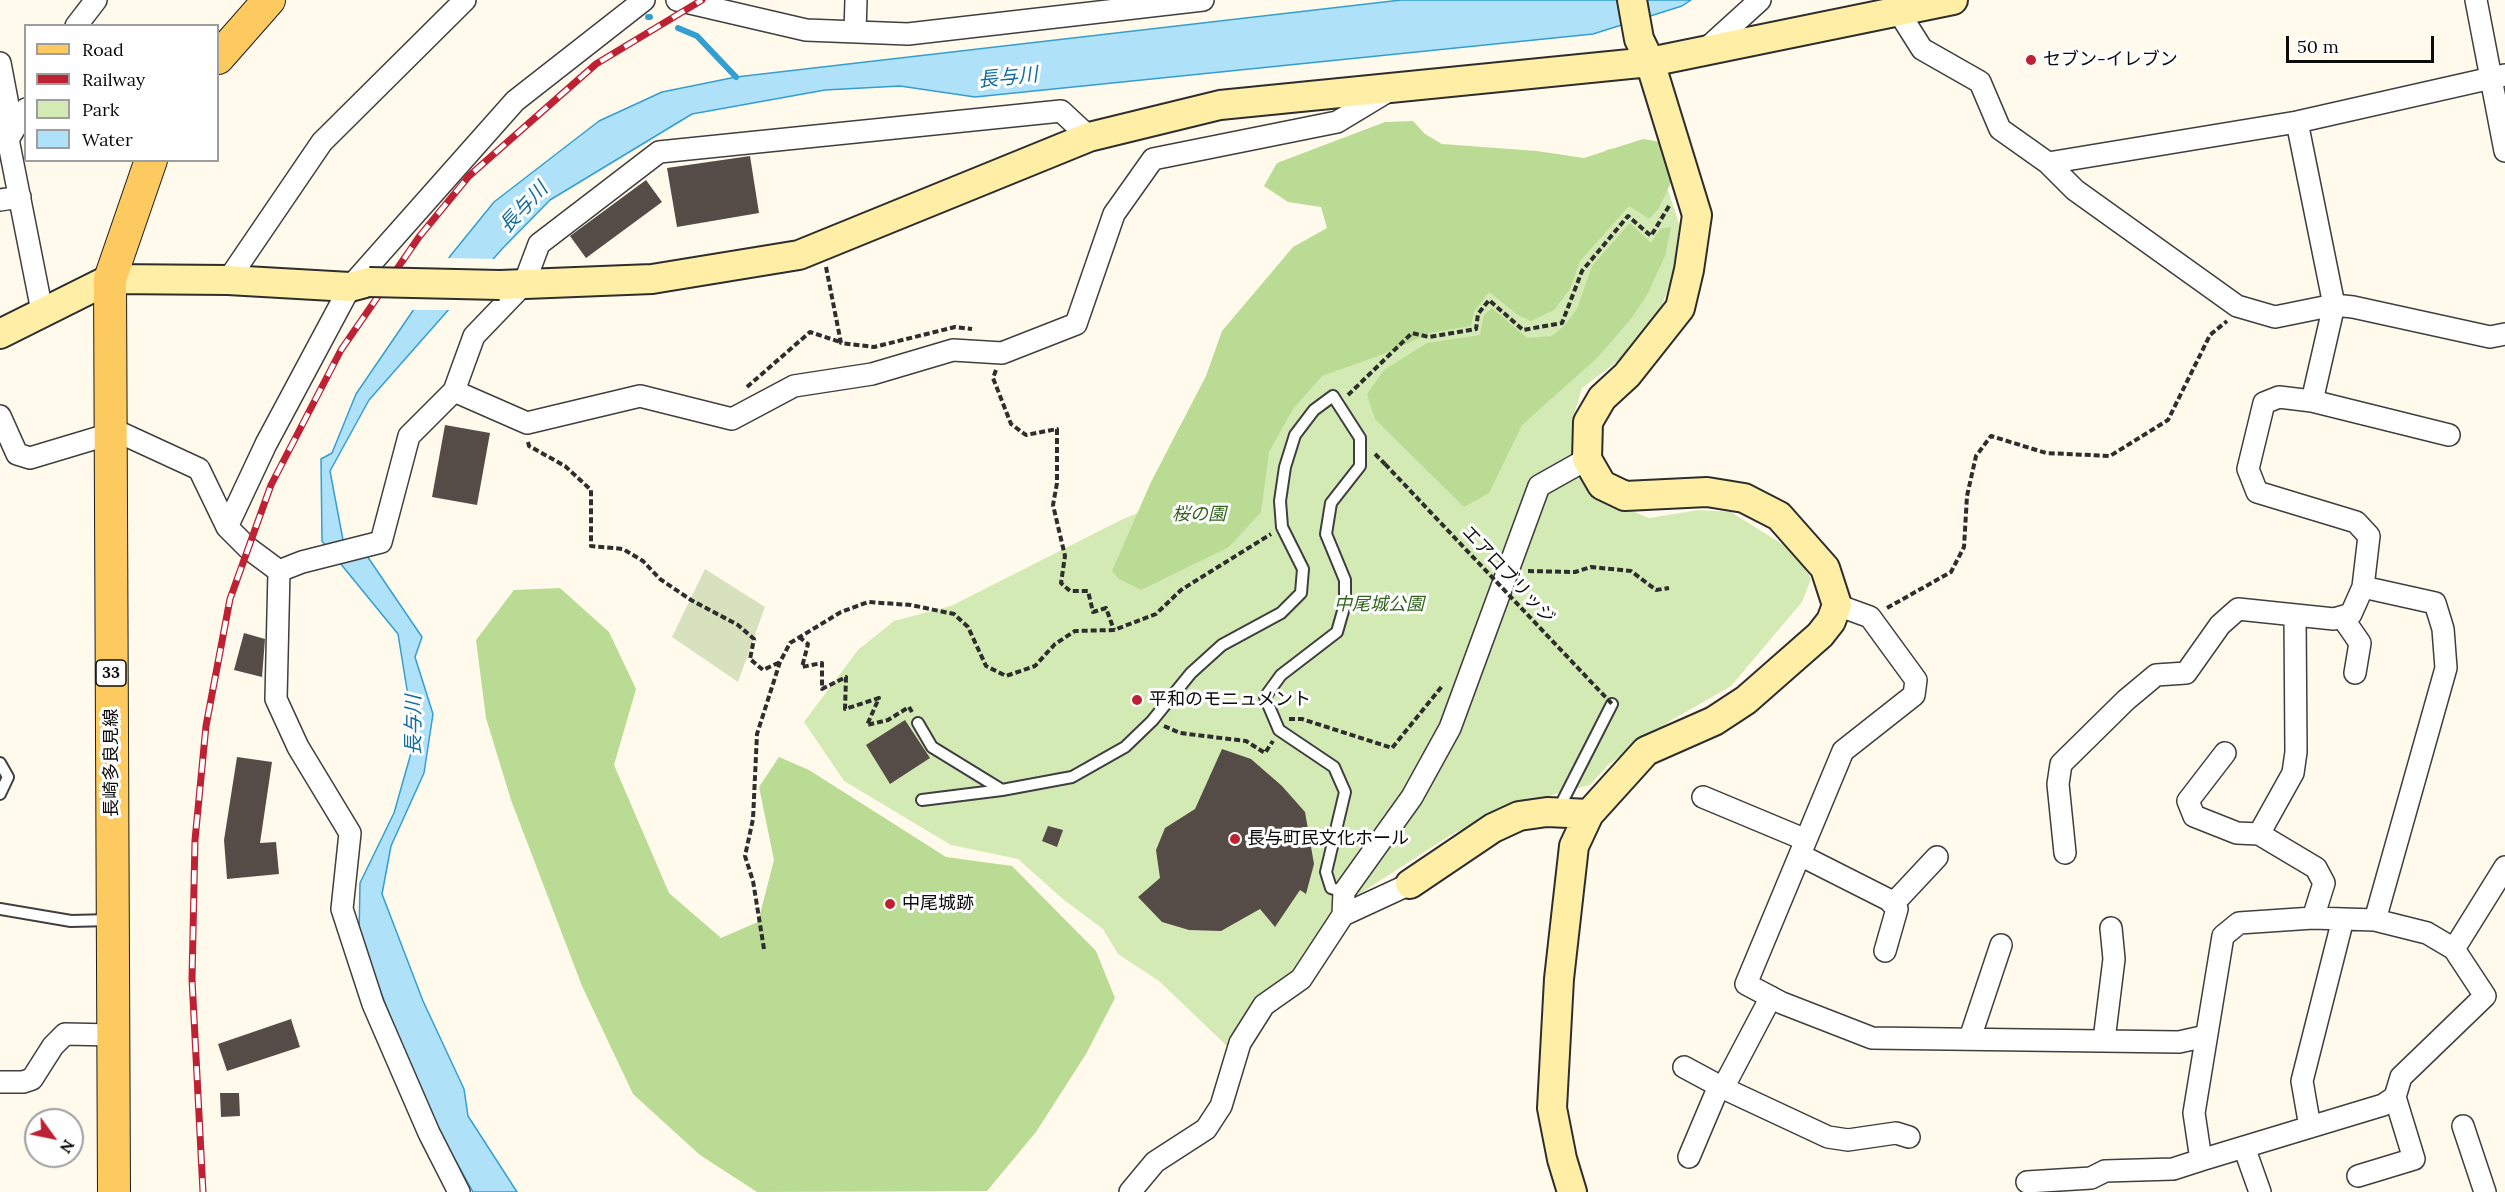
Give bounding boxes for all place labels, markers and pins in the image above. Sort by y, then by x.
place label: セブン-イレブン [2043,49,2178,71]
marker: セブン-イレブン [2024,53,2038,67]
place label: 平和のモニュメント [1149,689,1311,711]
marker: 平和のモニュメント [1130,693,1144,707]
place label: 長与町民文化ホール [1247,828,1409,850]
marker: 長与町民文化ホール [1228,832,1242,846]
place label: 中尾城跡 [902,893,974,915]
marker: 中尾城跡 [883,897,897,911]

